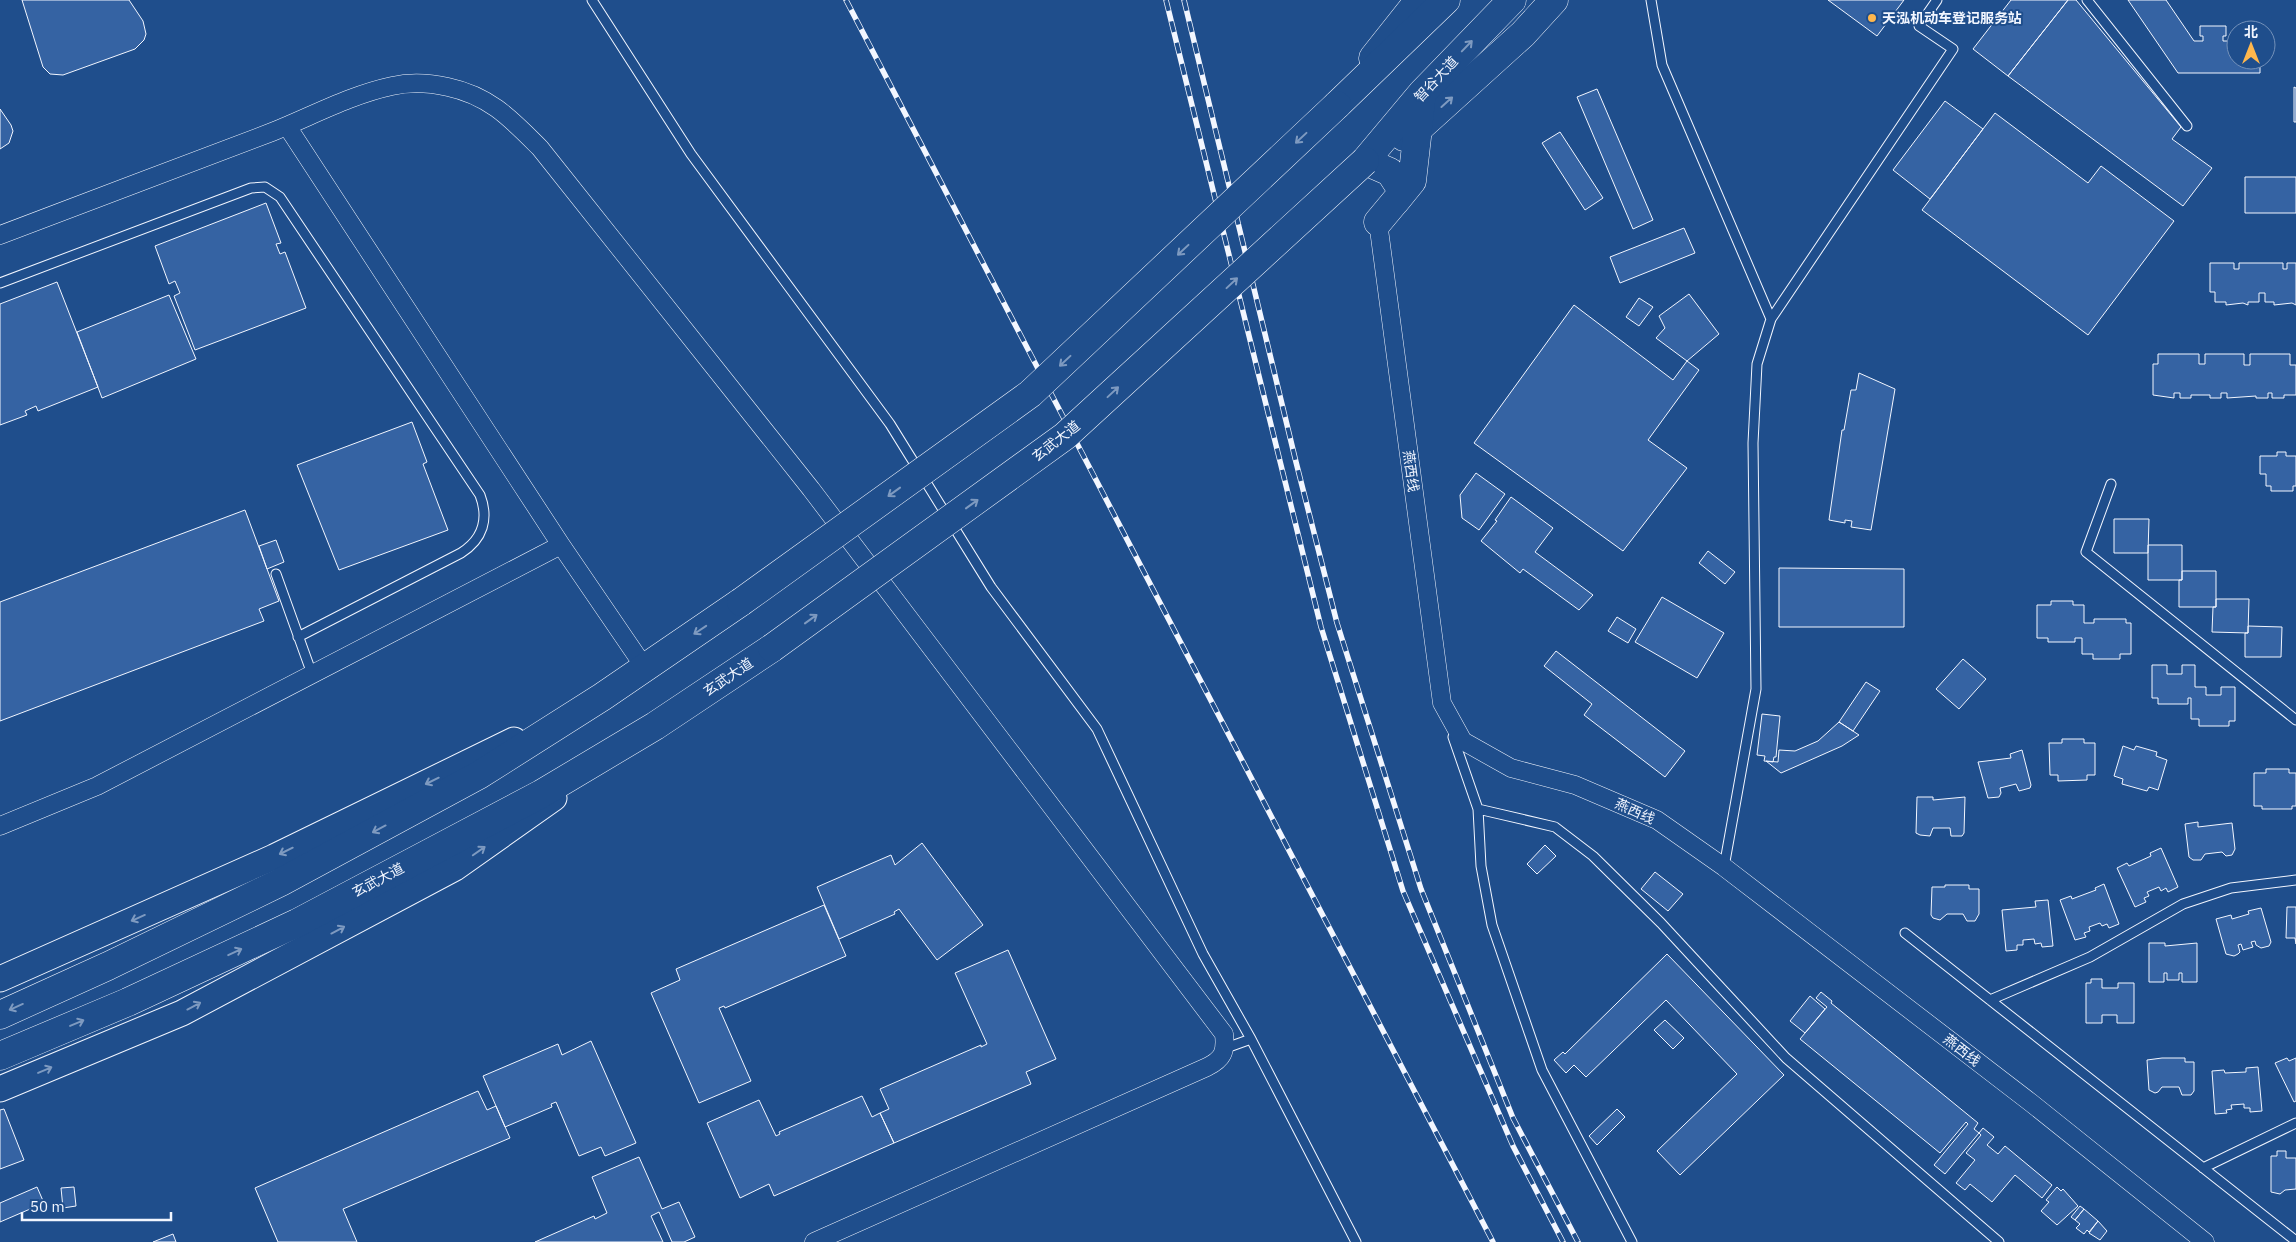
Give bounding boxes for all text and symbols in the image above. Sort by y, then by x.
place label: 天泓机动车登记服务站 [1882,9,2022,27]
marker: 天泓机动车登记服务站 [1866,12,1878,24]
north arrow [2226,20,2276,70]
text: 北 [2244,23,2258,41]
one-way arrow [1461,40,1473,53]
street label: 智谷大道 [1410,52,1462,106]
one-way arrow [1440,97,1453,108]
one-way arrow [1295,132,1308,144]
one-way arrow [1177,244,1189,256]
one-way arrow [1226,277,1239,289]
one-way arrow [1058,355,1071,367]
one-way arrow [1106,387,1119,398]
street label: 玄武大道 [1028,417,1084,465]
street label: 燕西线 [1399,449,1423,493]
one-way arrow [887,487,901,497]
one-way arrow [964,499,978,509]
one-way arrow [804,614,818,624]
one-way arrow [694,625,708,635]
street label: 玄武大道 [700,654,756,700]
one-way arrow [425,776,440,786]
street label: 燕西线 [1612,794,1658,828]
one-way arrow [372,825,387,834]
one-way arrow [472,846,486,856]
one-way arrow [279,847,294,856]
street label: 玄武大道 [349,859,407,901]
one-way arrow [131,913,146,923]
one-way arrow [330,925,345,935]
one-way arrow [227,947,242,956]
one-way arrow [187,1001,201,1011]
one-way arrow [9,1003,24,1013]
one-way arrow [69,1018,84,1028]
street label: 燕西线 [1940,1030,1984,1070]
one-way arrow [37,1065,52,1075]
scale bar [22,1190,171,1222]
text: 50 m [30,1197,65,1216]

